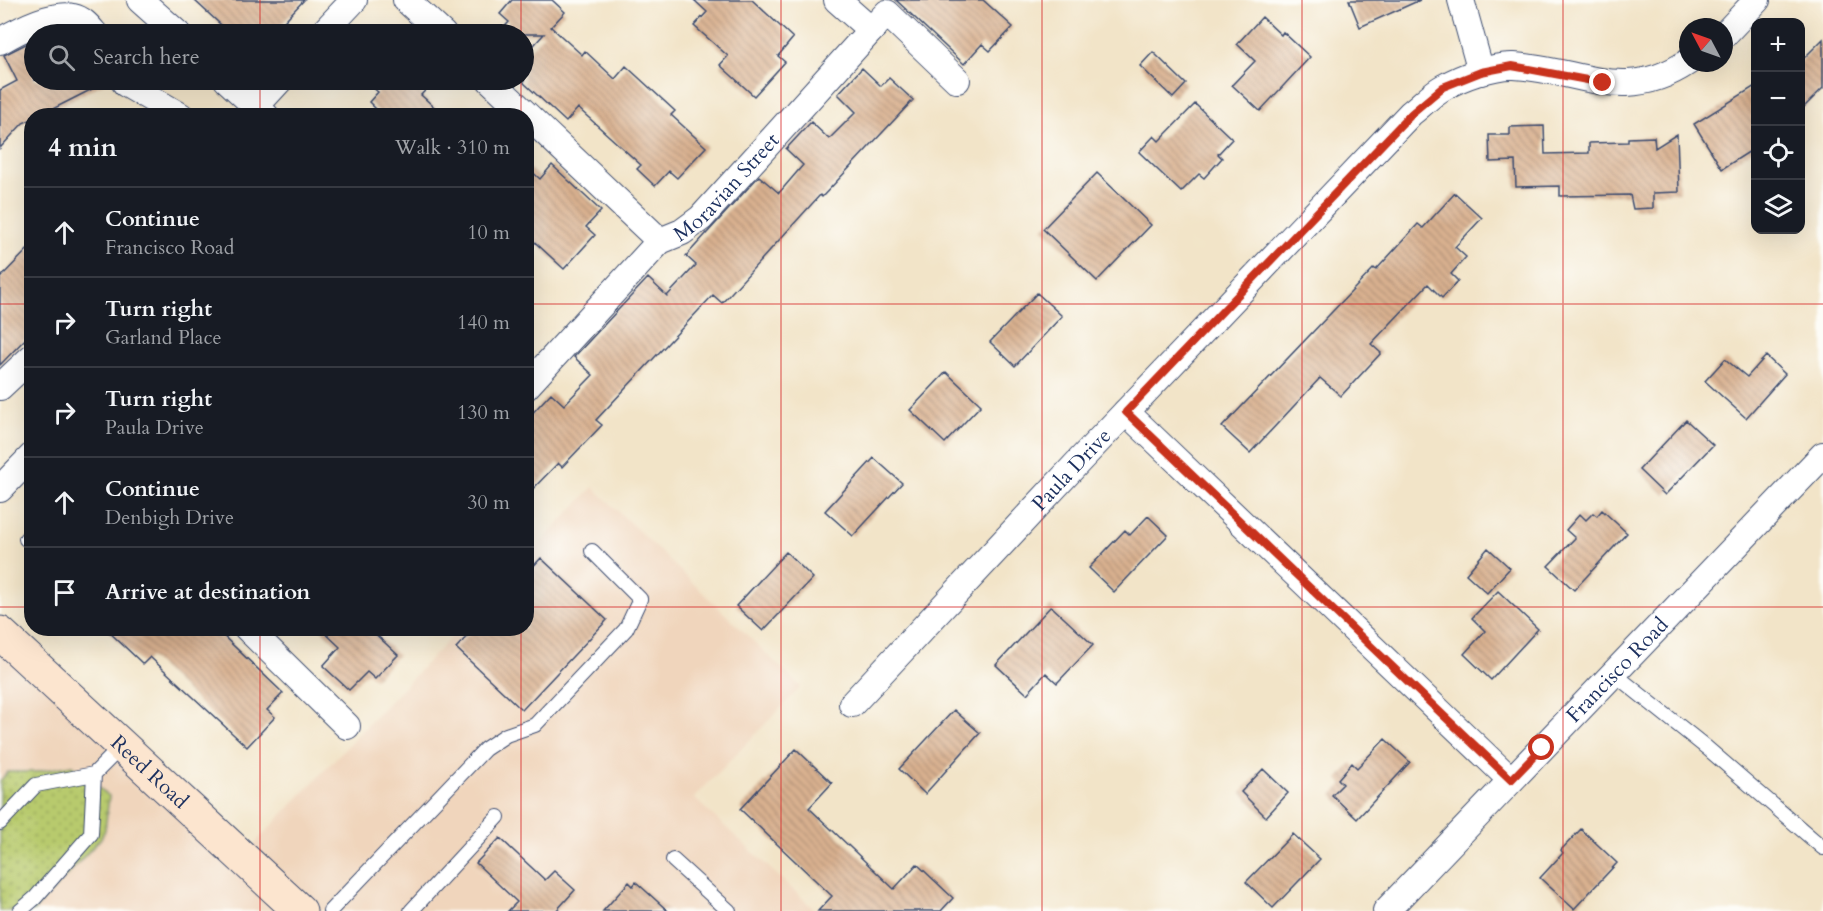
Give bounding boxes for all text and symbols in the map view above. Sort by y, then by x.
north arrow [1679,18,1733,72]
map controls [1751,18,1805,234]
button: + [1751,18,1805,72]
search box [24,24,534,90]
icon: search [45,41,78,74]
text: Search here [93,42,200,72]
route end [1589,69,1615,95]
button: − [1751,72,1805,126]
button: locate [1751,126,1805,180]
street label: Moravian Street [667,127,786,249]
text: 4 min [48,130,117,165]
text: Walk · 310 m [395,134,510,161]
button: layers [1751,180,1805,234]
text: Continue [105,204,200,234]
icon: ahead [48,216,81,249]
text: 10 m [467,219,510,246]
text: Francisco Road [105,234,234,261]
text: Turn right [105,294,212,324]
icon: right [48,306,81,339]
text: 140 m [457,309,510,336]
text: Garland Place [105,324,222,351]
text: Turn right [105,384,212,414]
icon: right [48,396,81,429]
text: 130 m [457,399,510,426]
text: Paula Drive [105,414,204,441]
street label: Paula Drive [1025,422,1118,518]
text: Continue [105,474,200,504]
icon: ahead [48,486,81,519]
text: 30 m [467,489,510,516]
text: Denbigh Drive [105,504,234,531]
icon: arrive [48,576,81,609]
text: Arrive at destination [105,577,310,607]
street label: Francisco Road [1560,611,1675,729]
street label: Reed Road [104,729,195,816]
route start [1528,734,1554,760]

